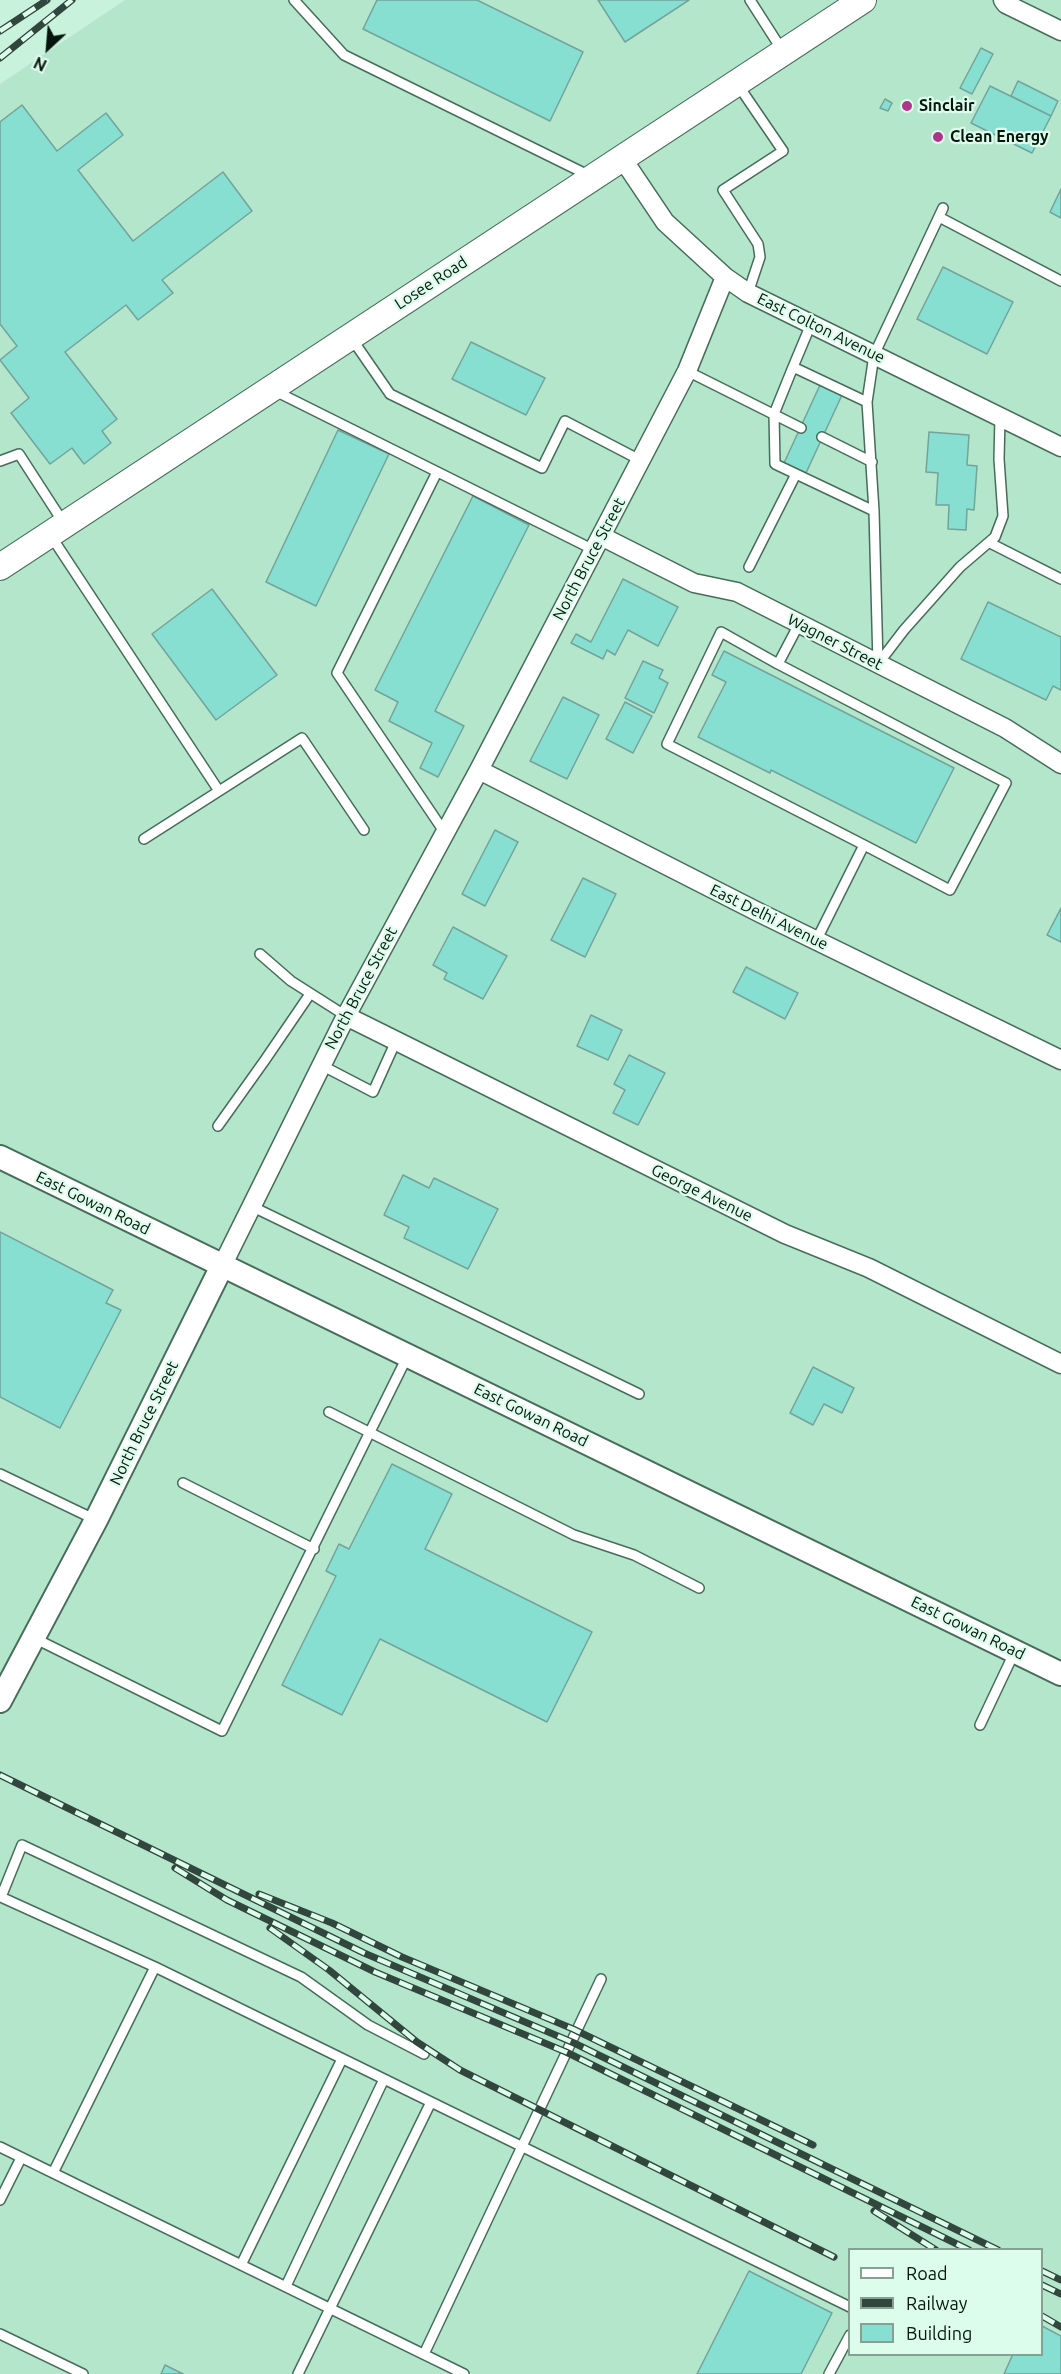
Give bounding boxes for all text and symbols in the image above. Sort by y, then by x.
north arrow [18,18,78,78]
text: N [31,53,49,75]
place label: Sinclair [919,96,974,116]
marker: Sinclair [900,99,914,113]
place label: Clean Energy [950,127,1048,147]
marker: Clean Energy [931,130,945,144]
street label: Losee Road [391,252,471,314]
street label: East Colton Avenue [754,289,888,367]
street label: North Bruce Street [549,495,629,623]
street label: Wagner Street [784,610,886,674]
street label: East Delhi Avenue [707,880,831,954]
street label: North Bruce Street [321,924,401,1052]
street label: George Avenue [648,1160,756,1226]
street label: East Gowan Road [33,1167,153,1239]
street label: North Bruce Street [106,1358,182,1488]
street label: East Gowan Road [471,1379,591,1451]
street label: East Gowan Road [908,1592,1028,1664]
legend [848,2248,1043,2356]
text: Road [906,2263,948,2283]
text: Railway [906,2293,967,2313]
text: Building [906,2323,972,2343]

